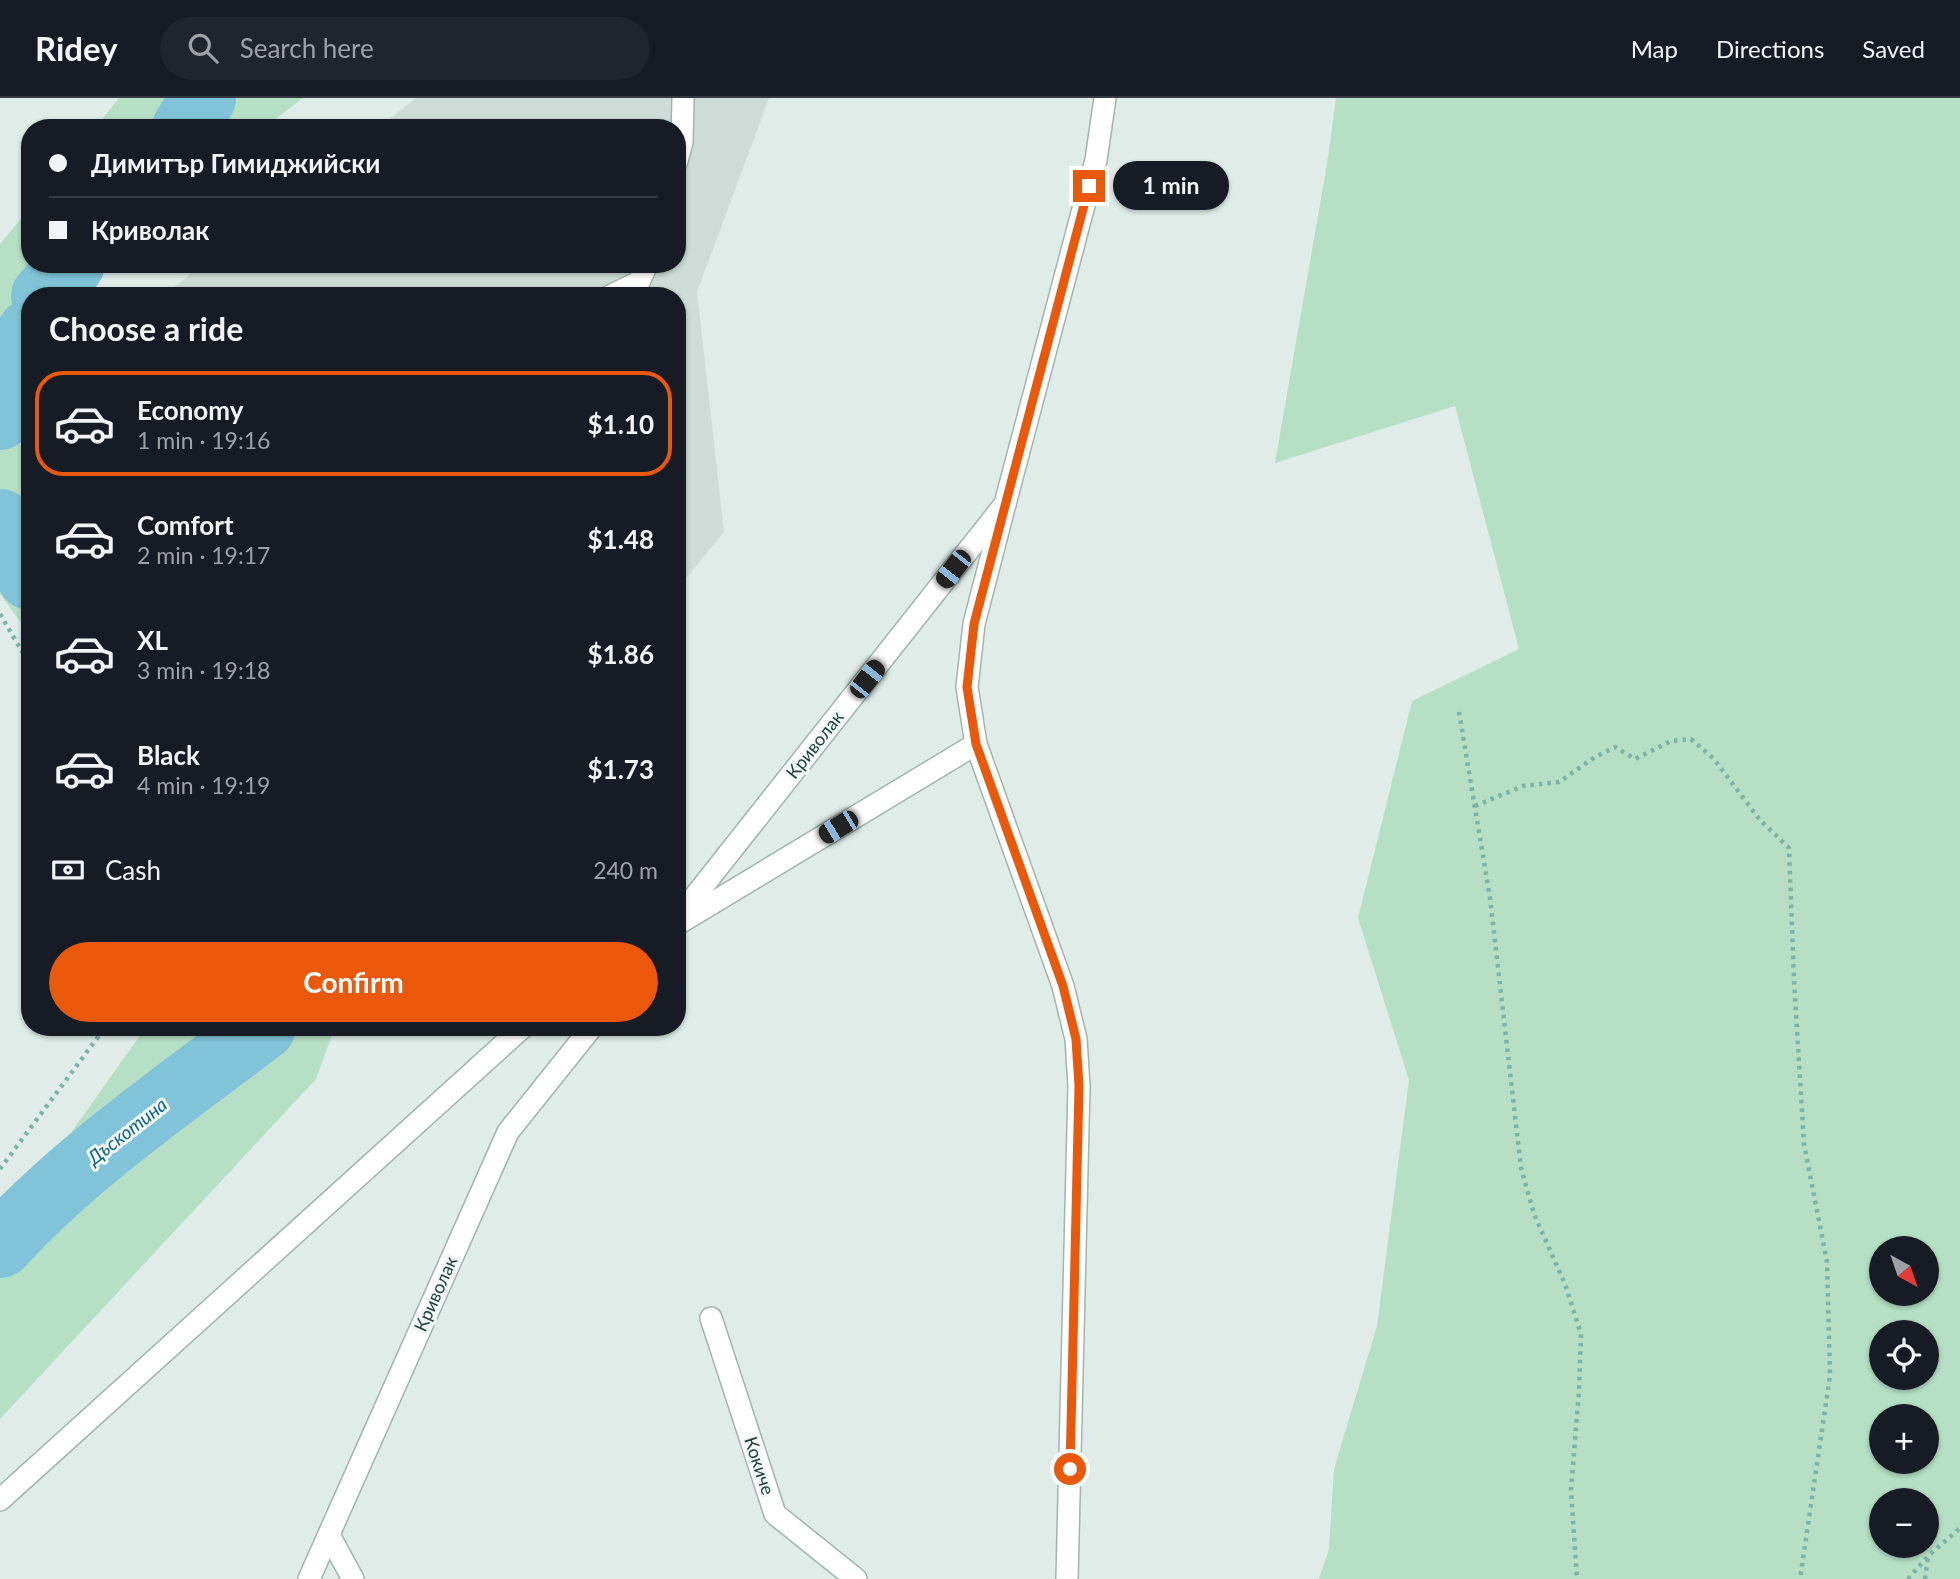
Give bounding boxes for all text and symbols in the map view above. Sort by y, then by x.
search box [160,17,650,80]
text: Ridey [35,28,118,68]
icon: search [184,29,222,67]
text: Search here [240,32,374,64]
text: Map [1631,34,1678,63]
text: Directions [1716,34,1824,63]
text: Saved [1862,34,1925,63]
text: Димитър Гимиджийски [91,147,380,179]
callout: 1 min [1114,162,1229,210]
route end [1073,170,1105,202]
text: 1 min [1142,171,1200,199]
text: Криволак [91,214,209,246]
text: Choose a ride [49,309,243,348]
icon: car [53,392,116,455]
text: Economy [137,394,243,426]
text: $1.10 [588,408,654,440]
text: 1 min · 19:16 [137,426,270,454]
icon: car [53,507,116,570]
text: Comfort [137,509,234,541]
text: $1.48 [588,523,654,555]
text: 2 min · 19:17 [137,541,270,569]
car [932,546,975,592]
icon: car [53,622,116,685]
text: XL [137,624,168,656]
text: $1.86 [588,638,654,670]
text: 3 min · 19:18 [137,656,270,684]
car [846,656,889,702]
street label: Криволак [781,706,848,783]
icon: car [53,737,116,800]
text: Black [137,739,200,771]
text: $1.73 [588,753,654,785]
text: 4 min · 19:19 [137,771,270,799]
car [815,807,862,847]
icon: cash [49,851,87,889]
text: Cash [105,854,161,886]
text: 240 m [593,856,658,884]
button: Confirm [49,942,658,1022]
water label: Дъскотина [81,1092,171,1170]
north arrow [1869,1236,1939,1306]
map controls [1869,1236,1939,1558]
street label: Криволак [409,1252,462,1335]
button: locate [1869,1320,1939,1390]
button: + [1869,1404,1939,1474]
street label: Кокиче [740,1434,780,1498]
route start [1054,1453,1086,1485]
button: − [1869,1488,1939,1558]

